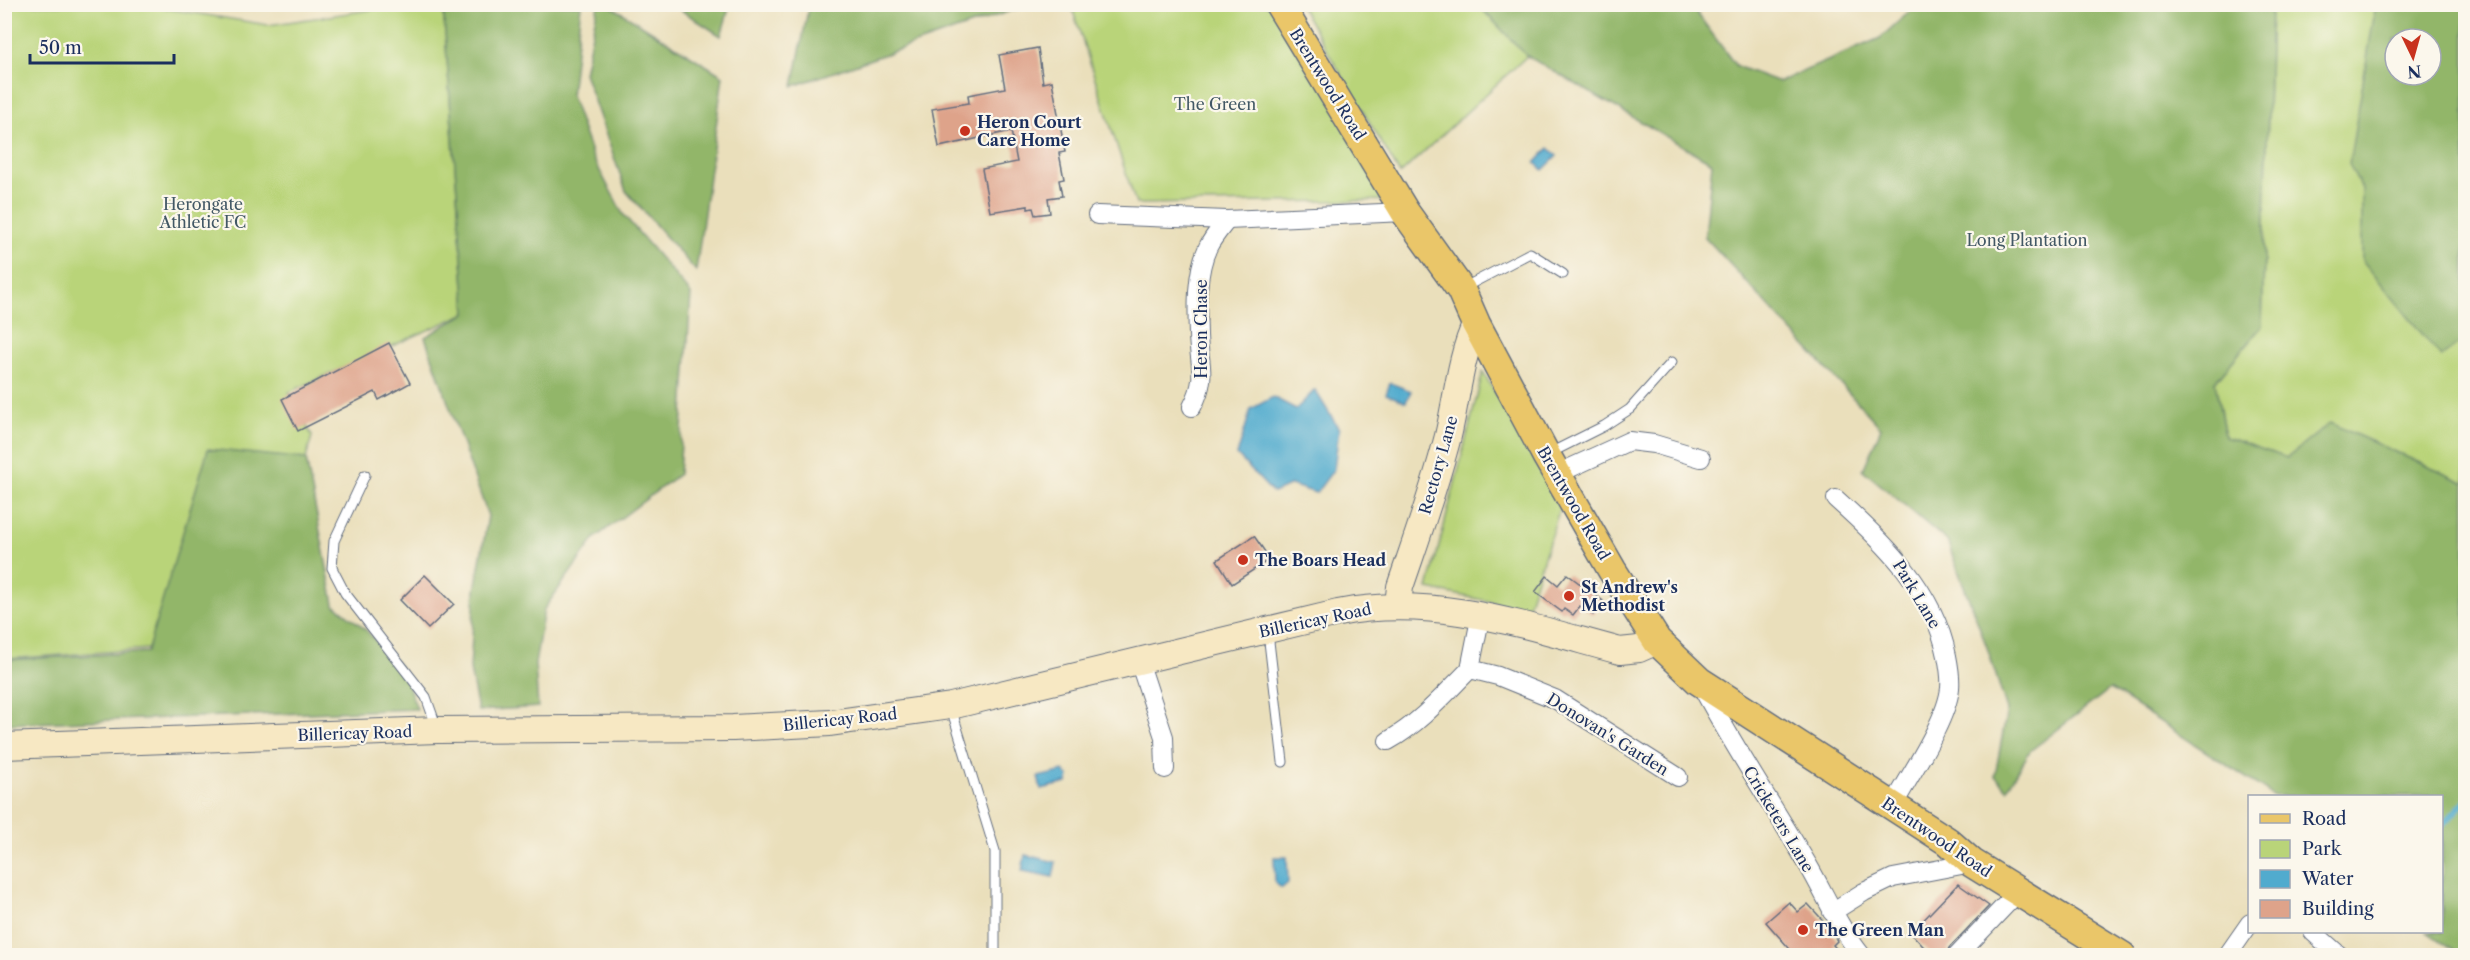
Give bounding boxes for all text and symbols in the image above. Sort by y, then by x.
street label: Brentwood Road [1286,24,1371,144]
scale bar [30,27,174,65]
north arrow [2383,27,2443,87]
text: 50 m [39,37,82,59]
text: N [2406,61,2422,83]
park label: The Green [1174,94,1256,114]
place label: Heron Court Care Home [977,112,1082,150]
marker: Heron Court Care Home [958,124,972,138]
park label: Herongate Athletic FC [159,194,246,232]
park label: Long Plantation [1966,230,2088,250]
street label: Heron Chase [1191,279,1211,379]
street label: Rectory Lane [1414,413,1462,517]
street label: Brentwood Road [1533,442,1615,564]
place label: The Boars Head [1255,550,1387,570]
marker: The Boars Head [1236,553,1250,567]
street label: Park Lane [1889,556,1945,632]
place label: St Andrew's Methodist [1581,577,1678,615]
marker: St Andrew's Methodist [1562,589,1576,603]
street label: Billericay Road [1257,598,1373,642]
street label: Donovan's Garden [1543,688,1673,780]
street label: Billericay Road [782,703,898,735]
street label: Billericay Road [297,721,413,745]
street label: Cricketers Lane [1739,762,1819,876]
street label: Brentwood Road [1878,793,1996,881]
legend [2248,795,2443,933]
text: Road [2302,808,2347,830]
text: Park [2302,838,2343,860]
text: Water [2301,868,2354,890]
text: Building [2302,898,2374,920]
place label: The Green Man [1815,920,1944,940]
marker: The Green Man [1796,923,1810,937]

